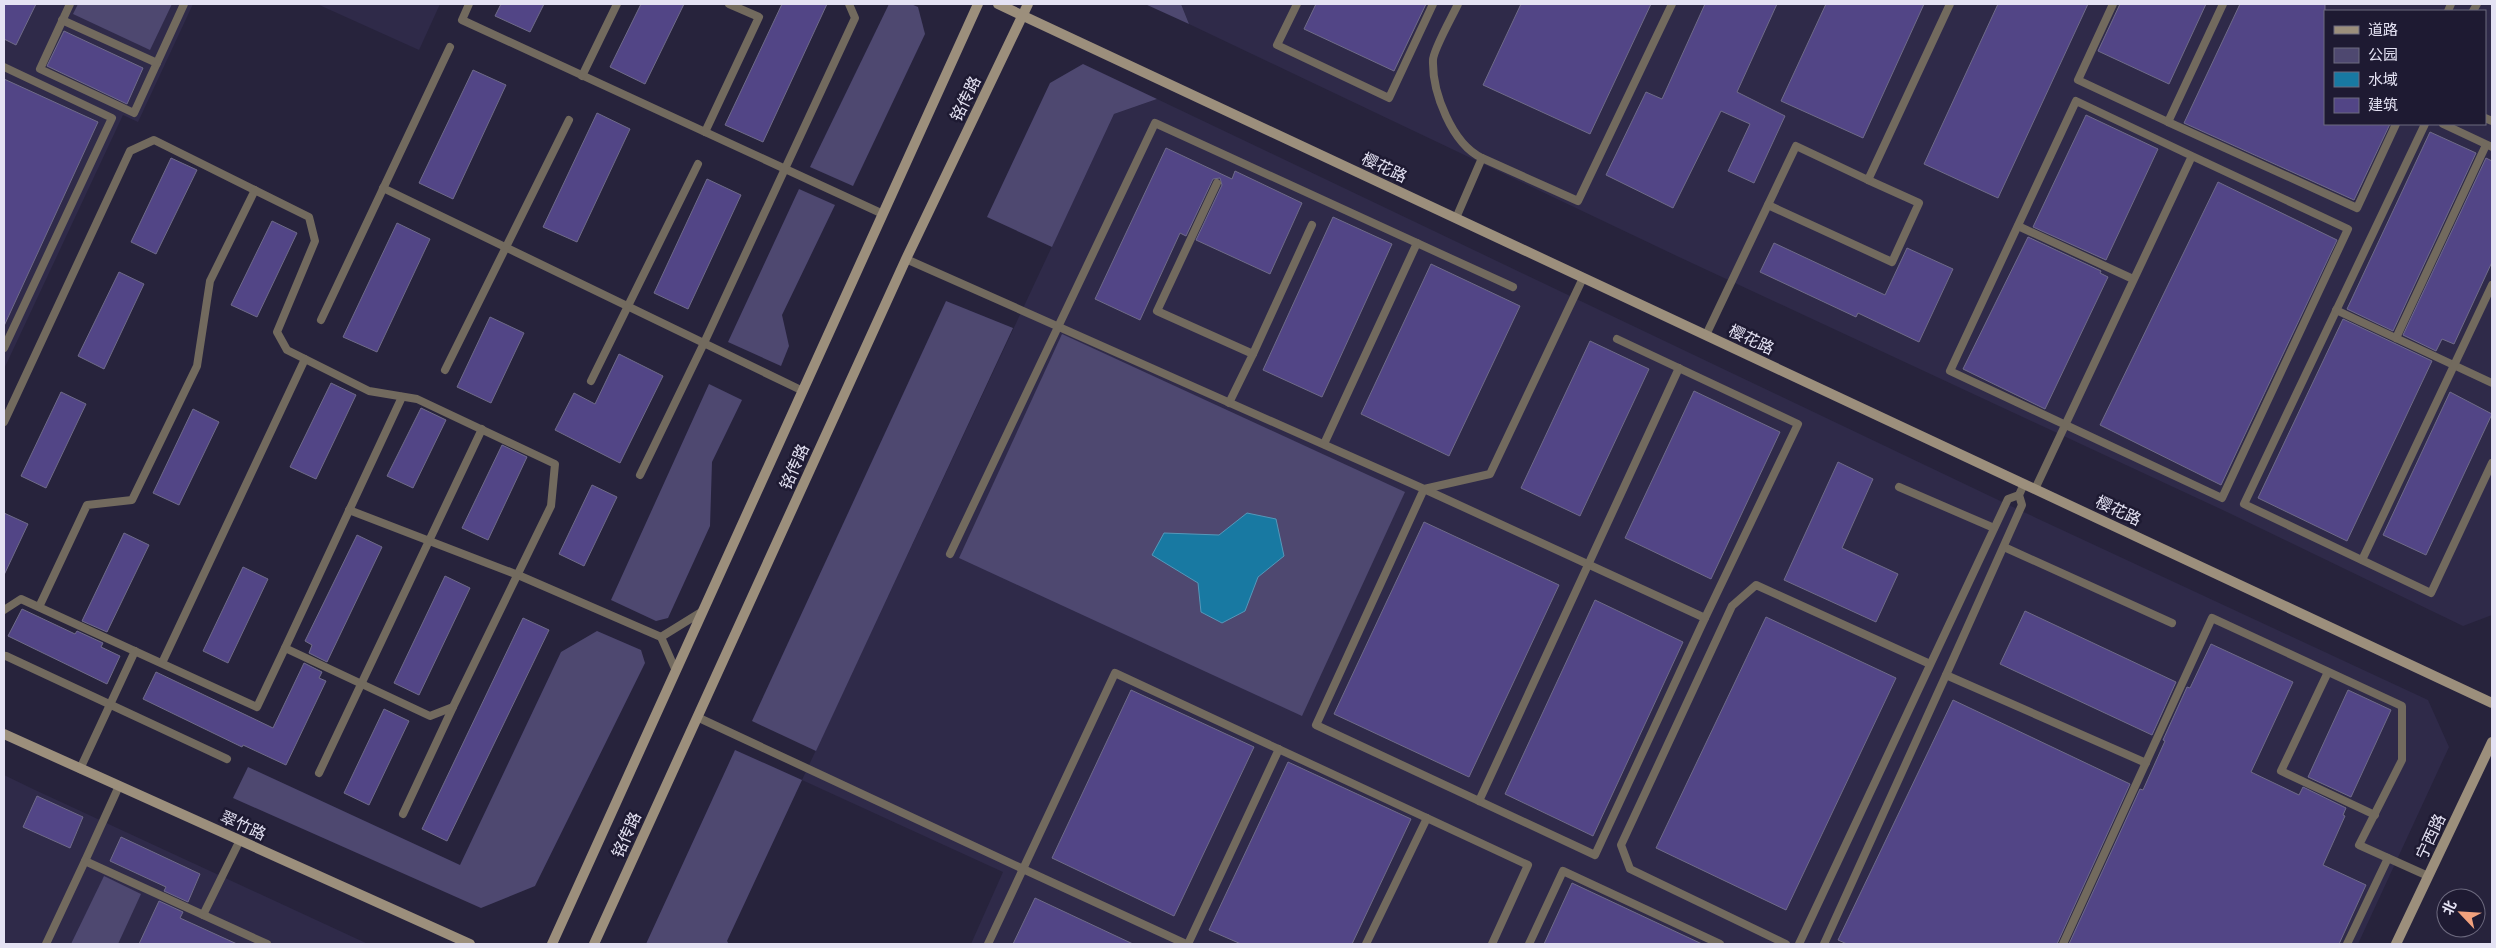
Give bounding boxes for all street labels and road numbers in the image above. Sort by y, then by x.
street label: 铭传路 [945,72,987,126]
street label: 樱花路 [1357,147,1411,189]
street label: 樱花路 [1724,319,1778,361]
street label: 铭传路 [774,440,816,494]
street label: 樱花路 [2091,490,2145,532]
street label: 翠竹路 [216,805,270,847]
street label: 铭传路 [606,808,648,862]
street label: 宁西路 [2410,810,2452,864]

